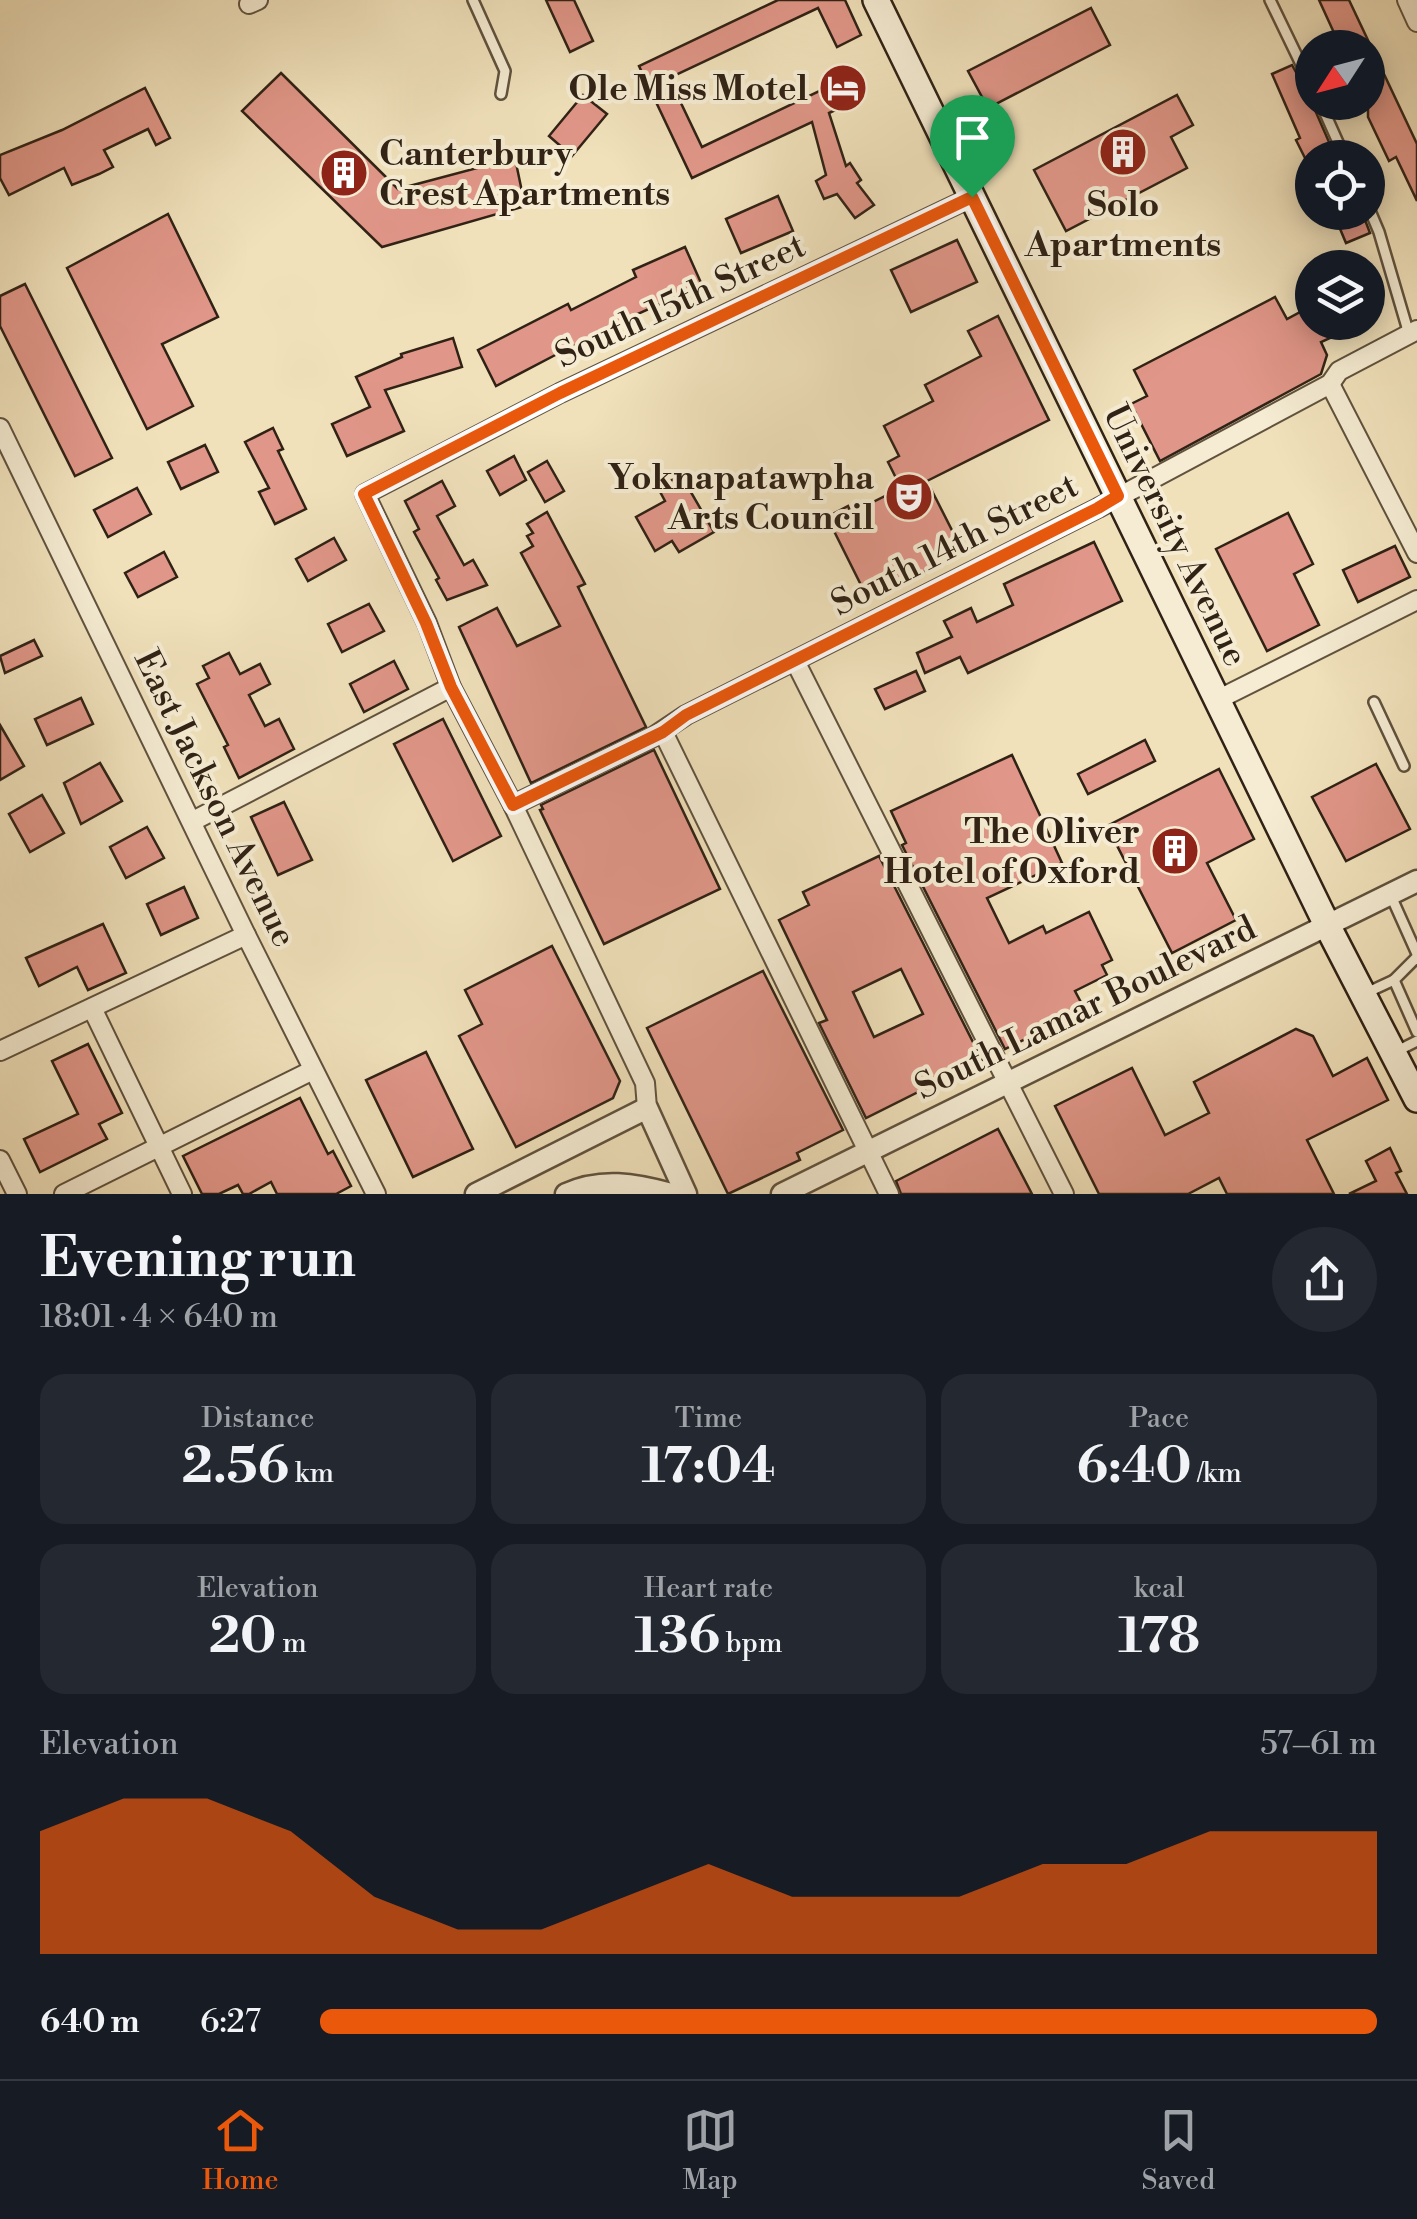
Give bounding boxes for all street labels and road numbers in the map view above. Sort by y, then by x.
street label: South 15th Street [549,225,812,378]
street label: University Avenue [1093,398,1257,673]
street label: South 14th Street [824,465,1085,626]
street label: East Jackson Avenue [124,643,305,954]
street label: South Lamar Boulevard [908,907,1263,1110]

